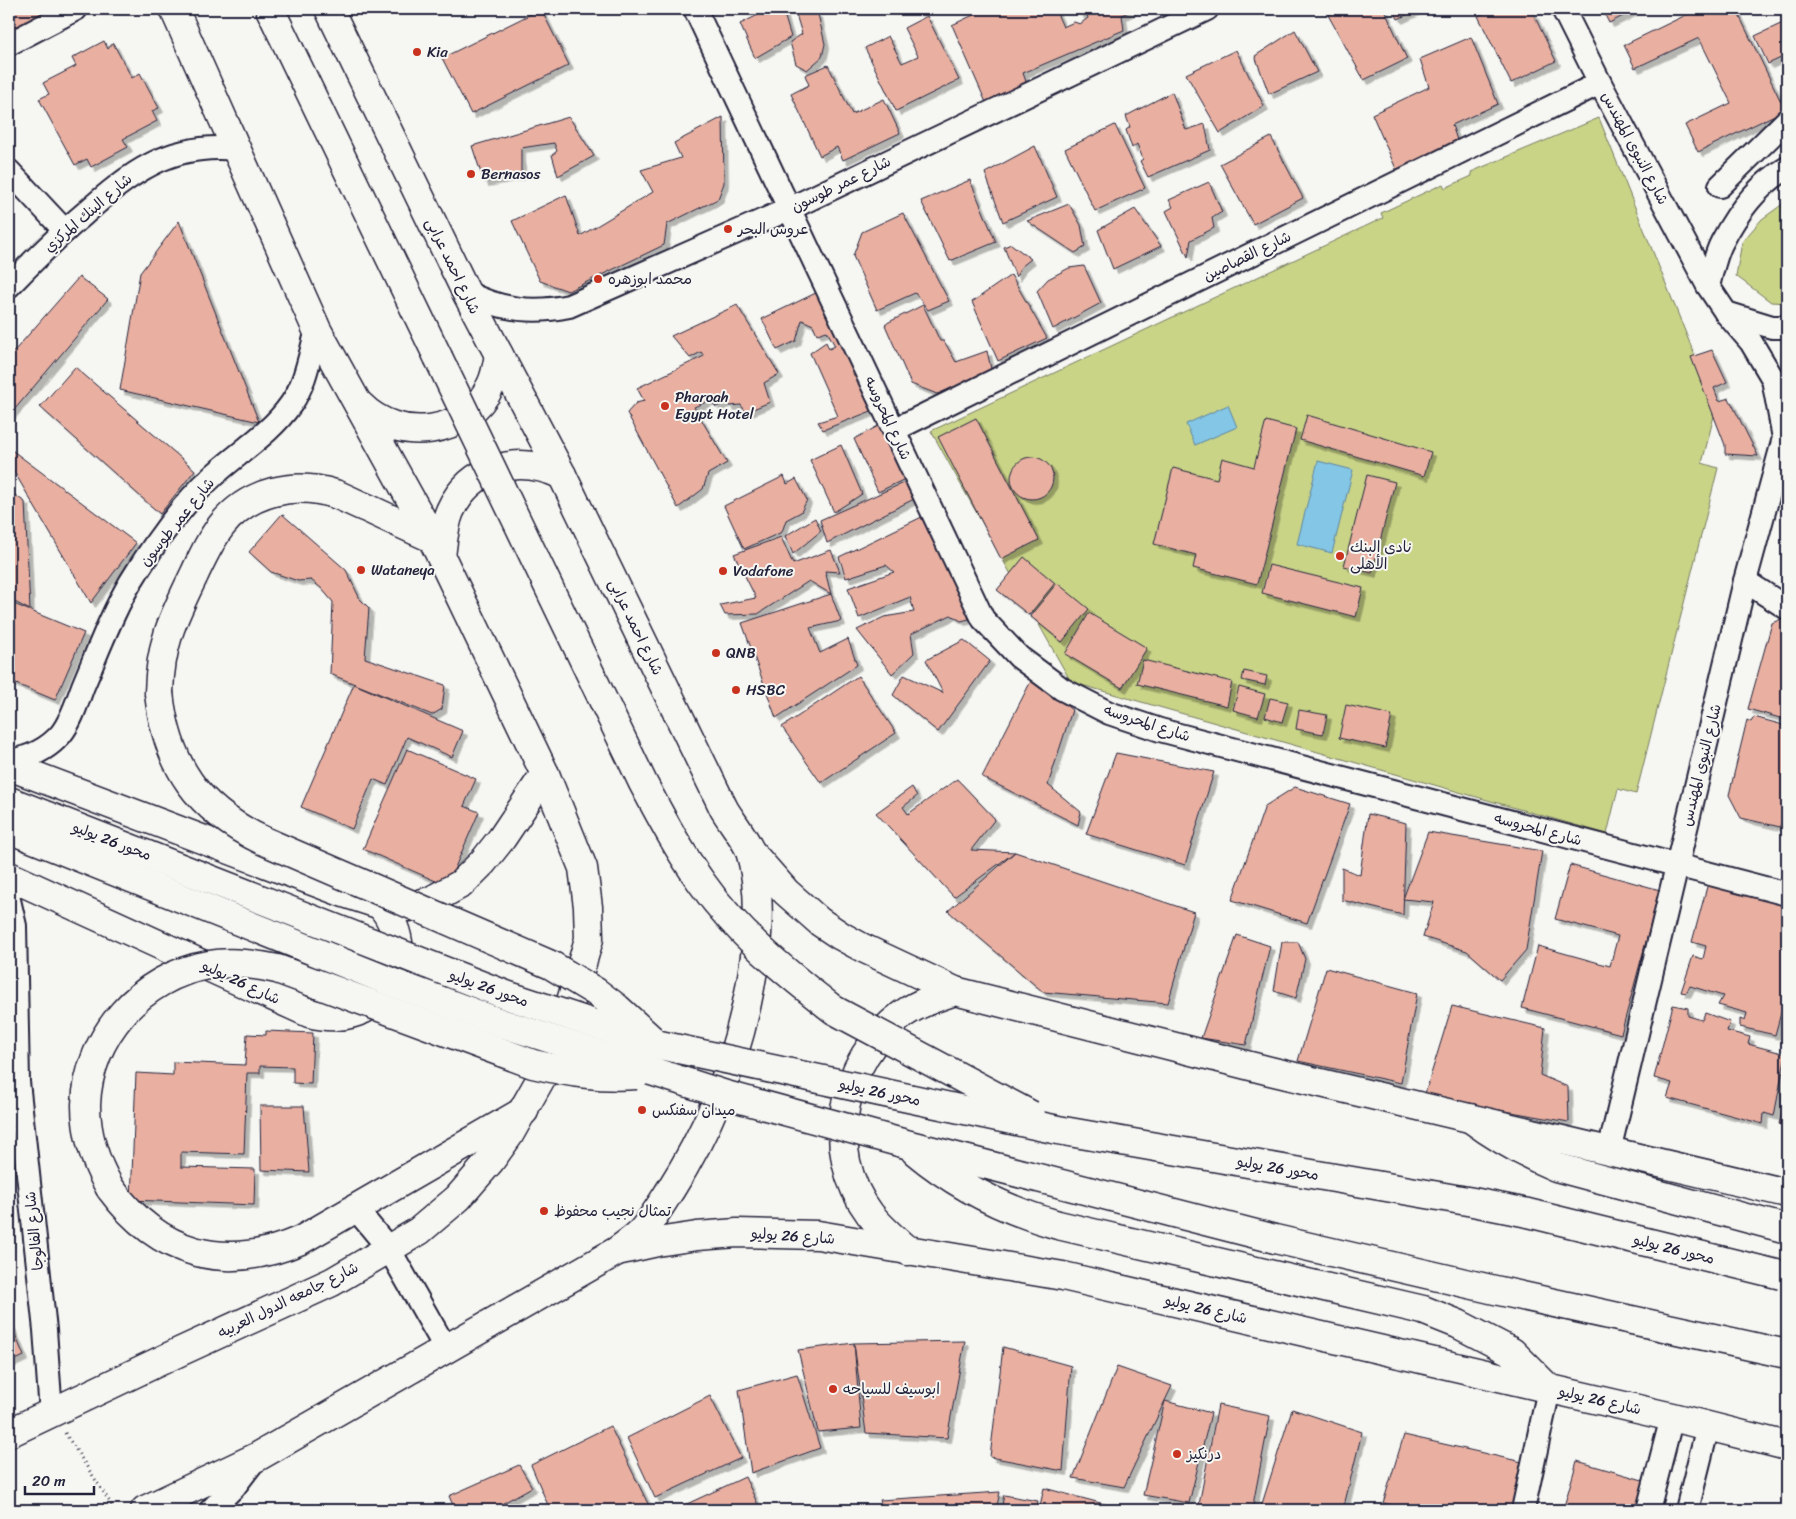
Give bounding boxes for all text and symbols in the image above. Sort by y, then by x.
place label: Kia [427,39,448,65]
marker: Kia [411,46,423,58]
street label: شارع النبوى المهندس [1594,87,1676,209]
street label: شارع عمر طوسون [787,149,895,219]
place label: Bernasos [481,161,541,187]
street label: شارع البنك المركزي [38,167,138,259]
marker: Bernasos [465,168,477,180]
street label: شارع احمد عرابى [418,213,488,319]
place label: عروس البحر [737,216,809,242]
marker: عروس البحر [722,223,734,235]
street label: شارع القصاصين [1198,223,1296,289]
place label: محمد ابوزهره [608,266,692,292]
marker: محمد ابوزهره [592,273,604,285]
street label: شارع المحروسه [857,372,919,464]
place label: Pharoah Egypt Hotel [675,384,755,427]
marker: Pharoah Egypt Hotel [659,400,671,412]
street label: شارع عمر طوسون [133,472,221,572]
place label: نادى البنك الأهلى [1350,534,1413,577]
marker: نادى البنك الأهلى [1334,550,1346,562]
place label: Wataneya [371,557,435,583]
place label: Vodafone [733,558,794,584]
marker: Wataneya [355,564,367,576]
marker: Vodafone [717,565,729,577]
street label: شارع احمد عرابى [601,574,671,680]
place label: QNB [726,640,756,666]
marker: QNB [710,647,722,659]
place label: HSBC [746,677,786,703]
marker: HSBC [730,684,742,696]
street label: شارع المحروسه [1100,697,1194,749]
street label: شارع النبوى المهندس [1673,701,1729,829]
street label: شارع المحروسه [1491,805,1585,853]
street label: محور 26 يوليو [68,814,155,868]
street label: شارع 26 يوليو [196,952,285,1012]
street label: محور 26 يوليو [445,961,532,1014]
street label: محور 26 يوليو [836,1070,923,1113]
place label: ميدان سفنكس [652,1097,736,1123]
marker: ميدان سفنكس [636,1104,648,1116]
street label: محور 26 يوليو [1234,1148,1321,1188]
street label: شارع الفالوجا [17,1190,51,1272]
place label: تمثال نجيب محفوظ [554,1198,672,1224]
marker: تمثال نجيب محفوظ [538,1205,550,1217]
street label: شارع 26 يوليو [749,1220,836,1252]
street label: محور 26 يوليو [1630,1226,1717,1272]
street label: شارع جامعه الدول العربيه [213,1255,363,1345]
street label: شارع 26 يوليو [1161,1287,1250,1331]
place label: ابوسيف للسياحه [843,1376,940,1402]
street label: شارع 26 يوليو [1555,1378,1644,1422]
marker: ابوسيف للسياحه [827,1383,839,1395]
place label: درنكيز [1185,1441,1221,1467]
marker: درنكيز [1171,1448,1183,1460]
scale bar [25,1464,94,1496]
text: 20 m [32,1468,66,1494]

